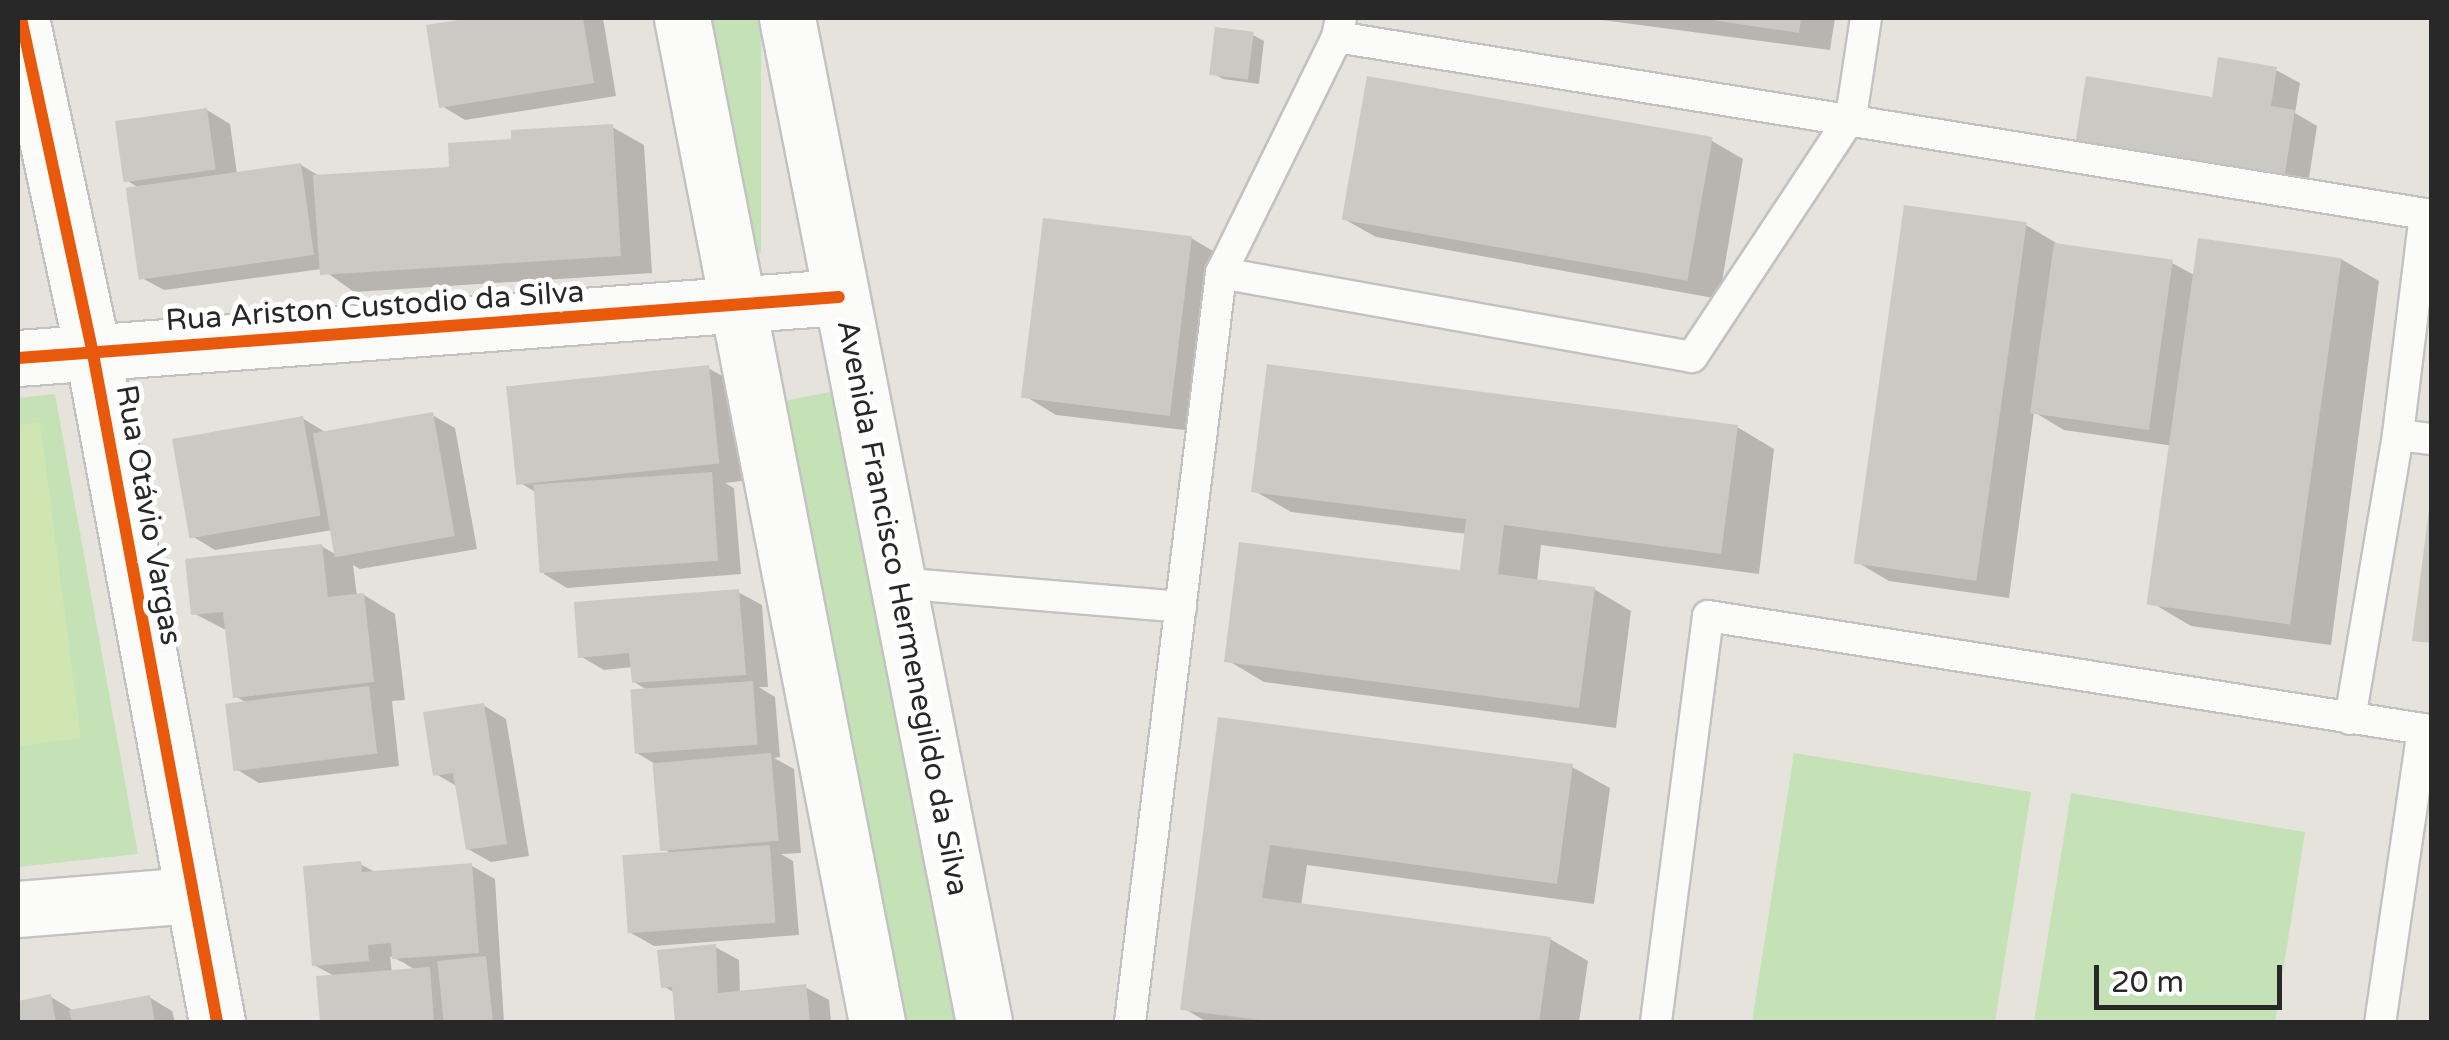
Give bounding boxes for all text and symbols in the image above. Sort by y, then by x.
street label: Rua Ariston Custodio da Silva [164,274,586,340]
street label: Avenida Francisco Hermenegildo da Silva [828,317,976,899]
street label: Rua Otávio Vargas [107,382,189,648]
scale bar [2099,945,2286,1007]
text: 20 m [2111,964,2184,1001]

